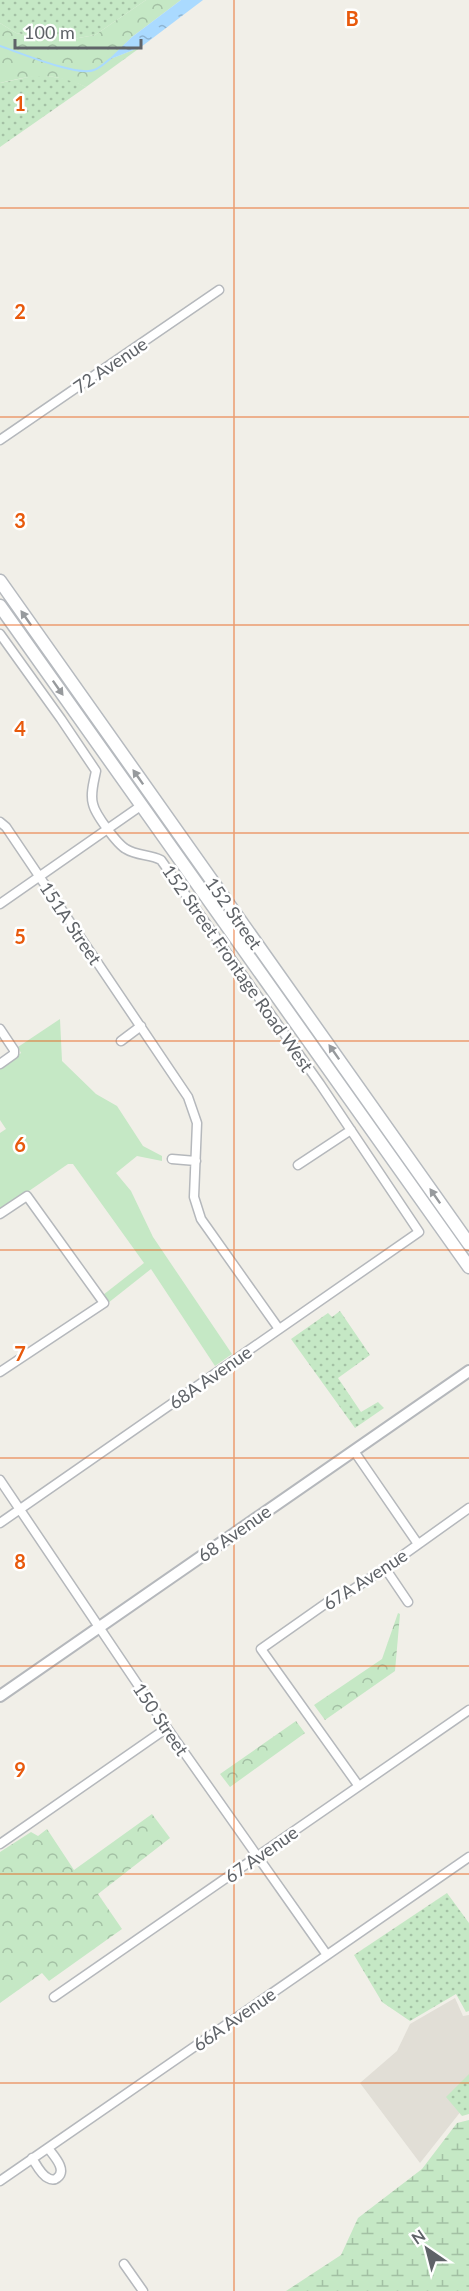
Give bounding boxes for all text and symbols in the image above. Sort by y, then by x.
text: B [345,6,359,30]
scale bar [15,12,141,50]
text: 100 m [24,21,75,43]
text: 1 [14,91,26,115]
text: 2 [14,299,26,323]
street label: 72 Avenue [69,332,151,398]
text: 3 [14,508,26,532]
one-way arrow [20,610,32,626]
one-way arrow [52,679,64,695]
text: 4 [14,716,26,740]
one-way arrow [132,770,144,786]
street label: 152 Street Frontage Road West [158,860,318,1076]
street label: 152 Street [201,873,267,954]
street label: 151A Street [35,878,107,969]
text: 5 [14,924,26,948]
one-way arrow [328,1045,340,1061]
text: 6 [14,1132,26,1156]
one-way arrow [429,1189,441,1205]
street label: 68A Avenue [164,1340,256,1414]
text: 7 [14,1341,26,1365]
street label: 68 Avenue [193,1500,275,1566]
street label: 67A Avenue [319,1544,411,1614]
text: 8 [14,1549,26,1573]
street label: 150 Street [129,1678,194,1760]
text: 9 [14,1757,26,1781]
street label: 67 Avenue [220,1821,302,1887]
street label: 66A Avenue [188,1982,280,2056]
north arrow [397,2219,457,2279]
text: N [408,2225,429,2248]

